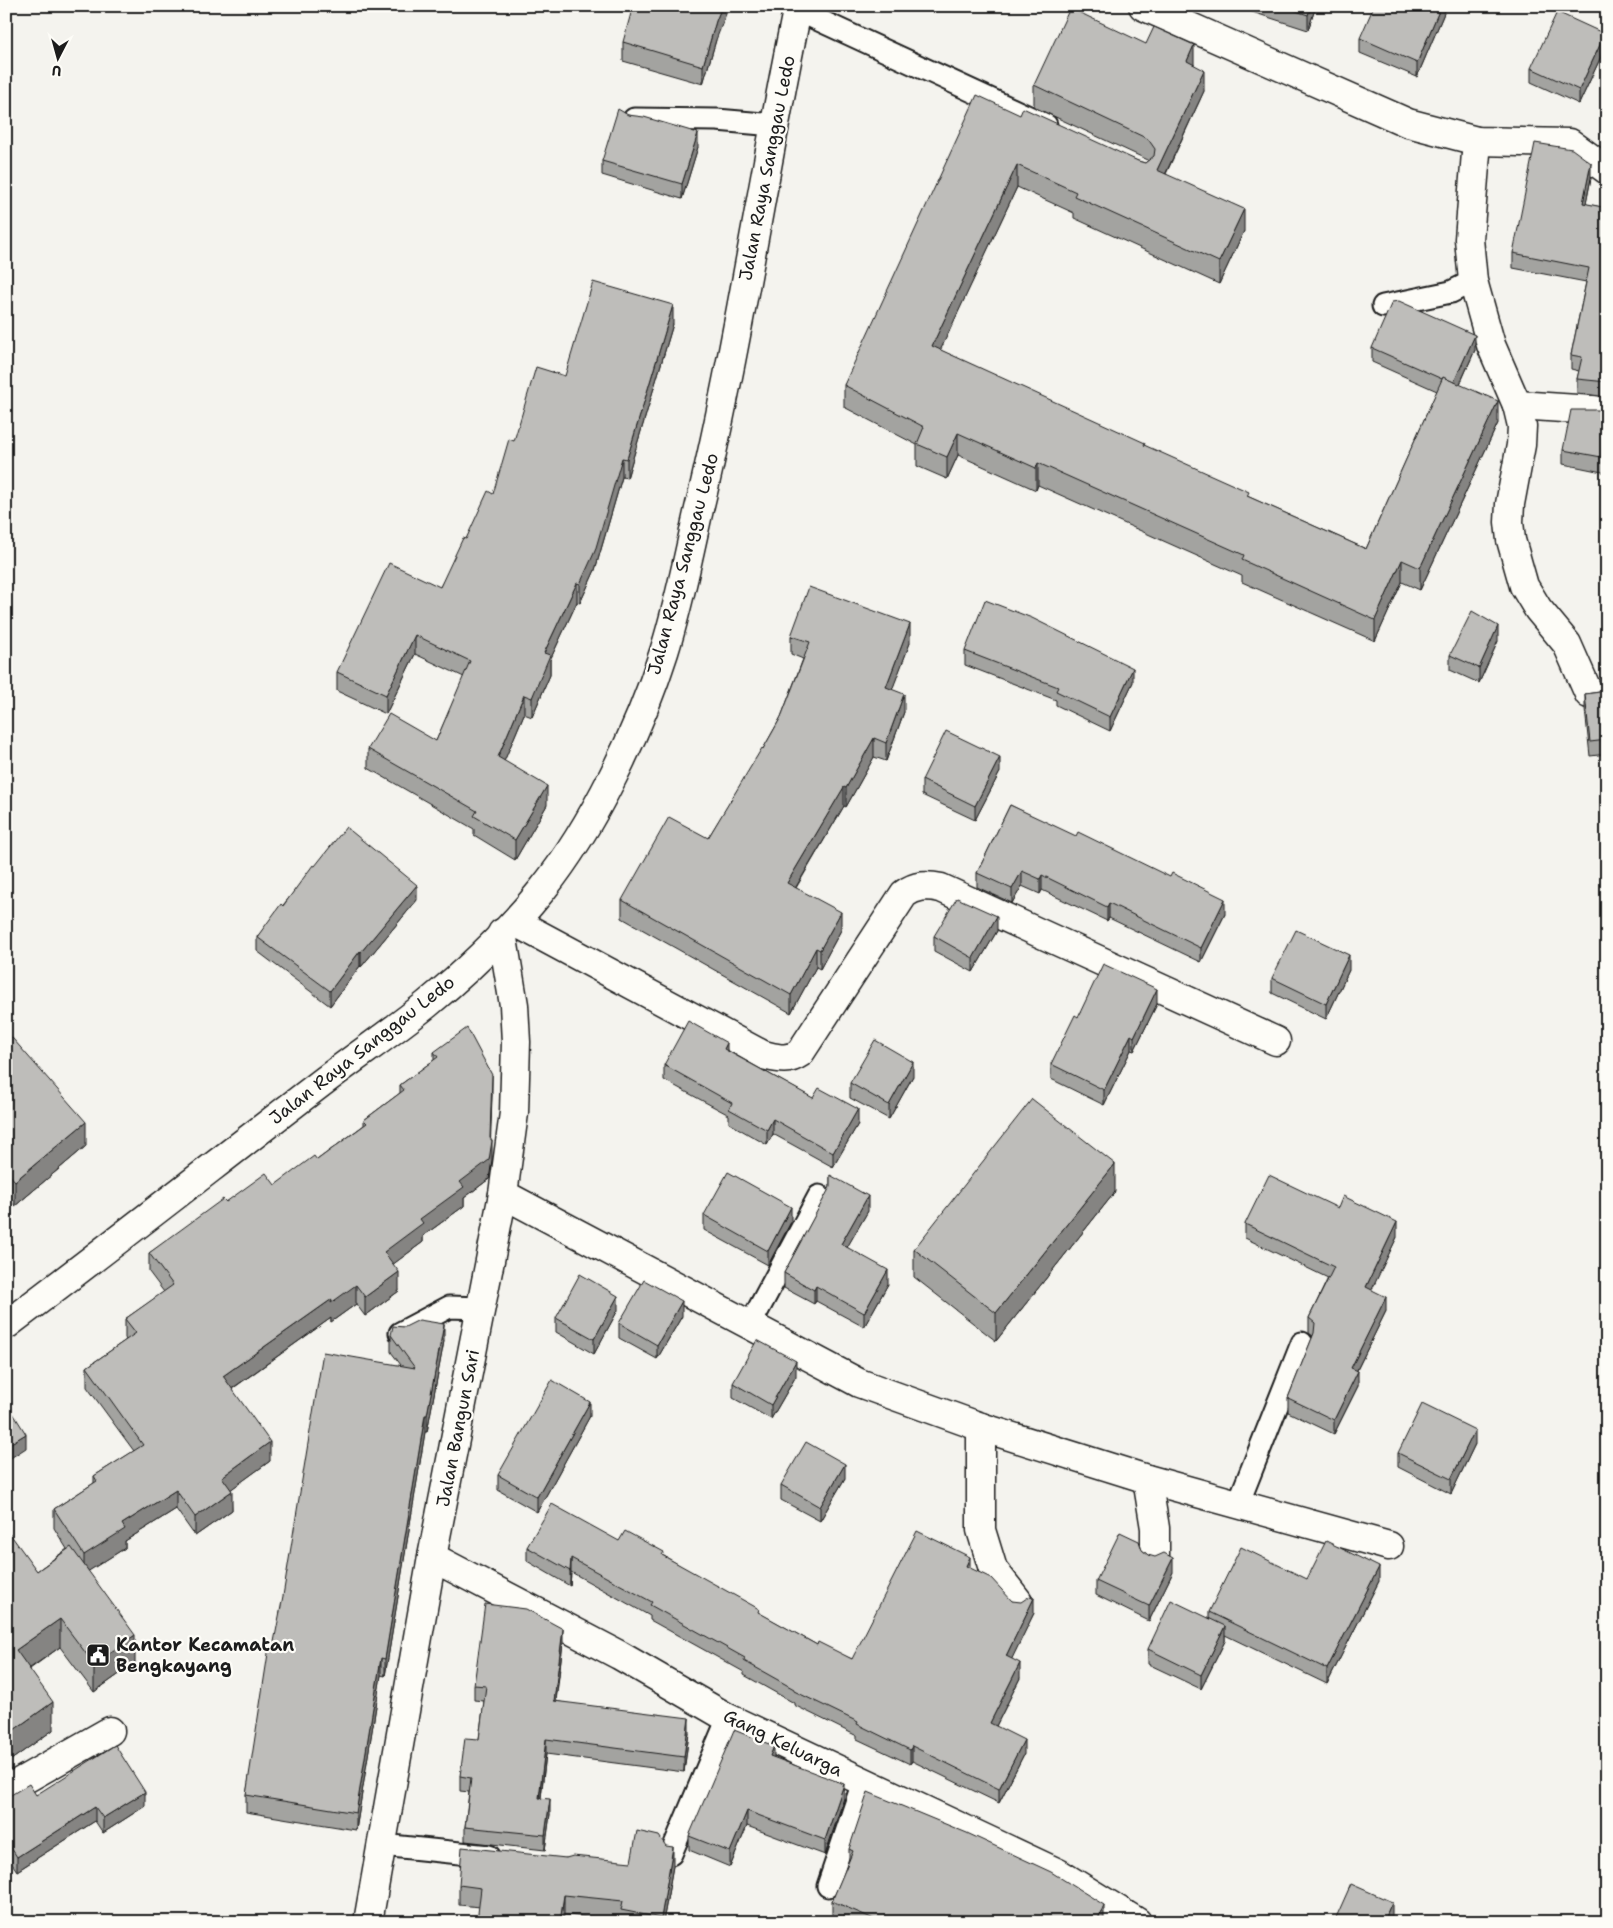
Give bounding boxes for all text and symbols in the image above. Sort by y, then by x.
north arrow [32,32,82,82]
street label: Jalan Raya Sanggau Ledo [733,53,801,283]
text: U [51,61,62,80]
street label: Jalan Raya Sanggau Ledo [642,450,724,678]
street label: Jalan Raya Sanggau Ledo [264,970,460,1130]
street label: Jalan Bangun Sari [431,1347,485,1509]
place label: Kantor Kecamatan Bengkayang [116,1633,294,1678]
public building icon: Kantor Kecamatan Bengkayang [85,1642,111,1668]
street label: Gang Keluarga [719,1704,847,1782]

